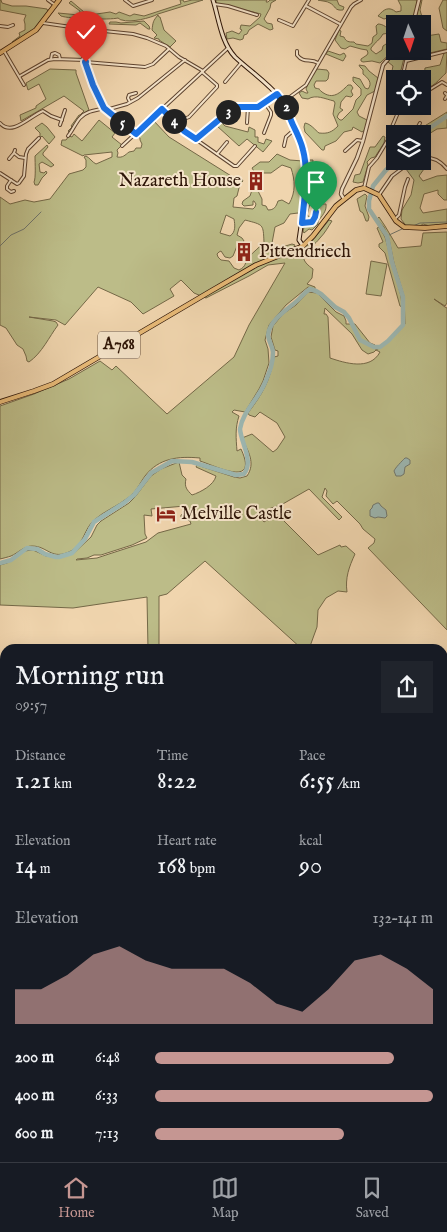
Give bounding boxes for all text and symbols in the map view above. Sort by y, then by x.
pin [65,11,107,62]
north arrow [386,15,431,60]
map controls [386,15,431,170]
icon: check [72,18,100,46]
button: locate [386,70,431,115]
pin: 2 [274,94,298,120]
text: 2 [283,98,290,116]
pin: 3 [216,100,240,124]
text: 3 [226,103,231,121]
pin: 4 [162,108,186,134]
pin: 5 [110,110,134,136]
text: 4 [171,112,178,130]
text: 5 [120,114,125,132]
button: layers [386,125,431,170]
pin [295,161,337,212]
icon: arrive [302,168,330,196]
place label: Nazareth House [119,170,241,193]
building icon: Nazareth House [245,170,267,192]
building icon: Pittendriech [233,241,255,263]
place label: Pittendriech [259,241,351,264]
road number: A768 [98,332,140,358]
hotel icon: Melville Castle [155,503,177,525]
place label: Melville Castle [181,503,292,526]
text: Morning run [15,659,165,694]
button: share [381,661,433,713]
text: 09:57 [15,696,47,716]
text: Distance [15,747,66,765]
text: Time [157,747,188,765]
text: Pace [299,747,326,765]
text: 1.21 [15,765,51,797]
text: 8:22 [157,765,197,797]
text: 6:55 [299,765,334,797]
text: km [51,775,72,793]
text: /km [334,775,360,793]
text: Elevation [15,832,71,850]
text: Heart rate [157,832,217,850]
text: kcal [299,832,322,850]
text: 14 [15,850,37,882]
text: 168 [157,850,187,882]
text: 90 [299,850,322,882]
text: m [37,860,50,878]
text: bpm [187,860,216,878]
text: Elevation [15,909,78,929]
text: 132–141 m [373,909,433,929]
text: 200 m [15,1048,54,1068]
text: 6:48 [95,1048,120,1068]
text: 400 m [15,1086,54,1106]
text: 6:33 [95,1086,118,1106]
text: 600 m [15,1124,53,1144]
text: 7:13 [95,1124,119,1144]
tab: Home [58,1174,95,1222]
tab: Map [211,1174,239,1222]
tab: Saved [356,1174,389,1222]

